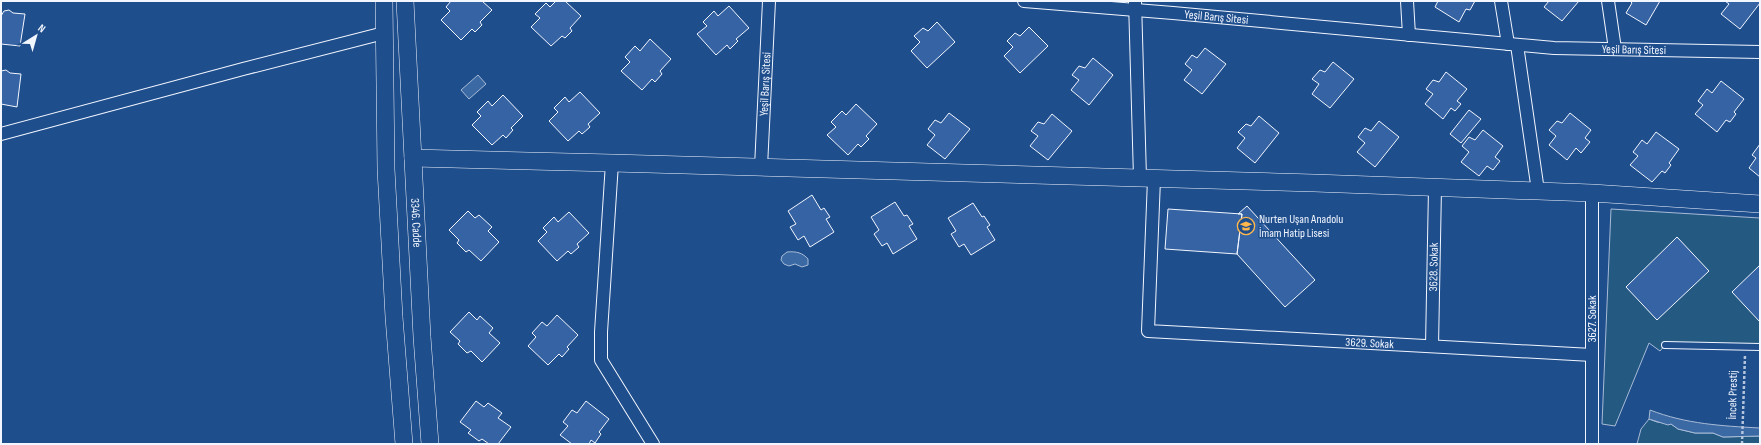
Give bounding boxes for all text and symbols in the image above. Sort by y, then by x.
street label: Yeşil Barış Sitesi [1184,7,1249,27]
north arrow [16,16,56,56]
text: N [35,21,48,35]
street label: Yeşil Barış Sitesi [1602,41,1666,58]
street label: Yeşil Barış Sitesi [756,52,774,117]
street label: 3346. Cadde [407,198,425,248]
place label: Nurten Uşan Anadolu İmam Hatip Lisesi [1259,212,1343,241]
school or university icon: Nurten Uşan Anadolu İmam Hatip Lisesi [1236,216,1256,236]
street label: 3628. Sokak [1426,242,1441,292]
street label: 3627. Sokak [1585,295,1600,343]
street label: 3629. Sokak [1345,334,1395,352]
street label: İncek Prestij [1725,370,1741,420]

